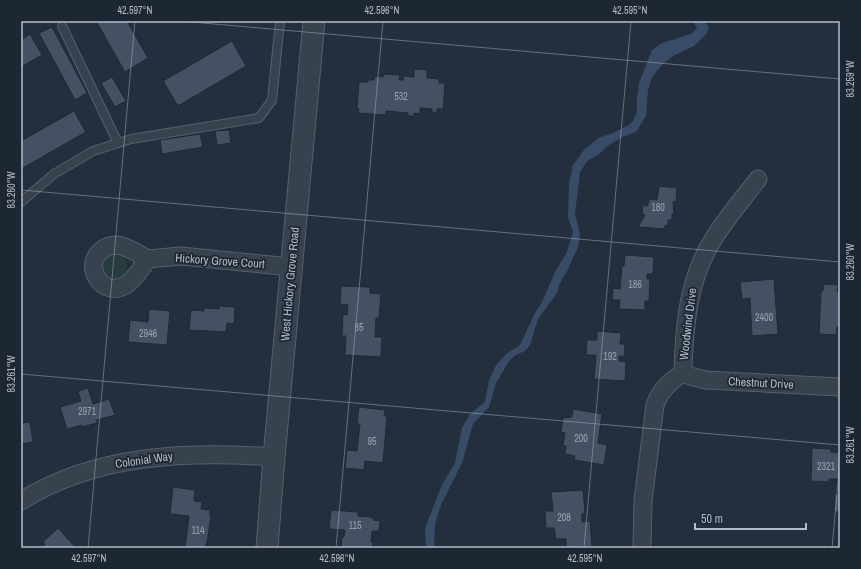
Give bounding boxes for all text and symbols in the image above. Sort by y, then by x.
text: 42.597°N [118,4,153,17]
text: 42.596°N [365,4,400,17]
text: 42.595°N [613,4,648,17]
text: 83.259°W [844,60,857,97]
house number: 532 [394,90,408,103]
text: 83.260°W [5,171,18,208]
house number: 180 [651,201,665,214]
street label: West Hickory Grove Road [277,226,303,342]
text: 83.260°W [844,243,857,280]
street label: Hickory Grove Court [175,250,266,272]
house number: 186 [628,278,642,291]
street label: Woodwind Drive [676,287,700,361]
house number: 2400 [755,311,774,324]
house number: 85 [354,321,364,334]
house number: 2946 [139,327,158,340]
house number: 192 [603,350,617,363]
text: 83.261°W [5,355,18,392]
street label: Chestnut Drive [728,373,794,393]
house number: 2971 [78,405,97,418]
text: 83.261°W [844,426,857,463]
house number: 200 [574,432,588,445]
house number: 95 [367,435,377,448]
street label: Colonial Way [114,448,174,472]
house number: 2321 [817,460,836,473]
scale bar [695,505,806,531]
house number: 208 [557,511,571,524]
text: 50 m [701,511,723,527]
house number: 115 [348,519,362,532]
house number: 114 [191,524,205,537]
text: 42.597°N [72,552,107,565]
text: 42.596°N [320,552,355,565]
text: 42.595°N [568,552,603,565]

